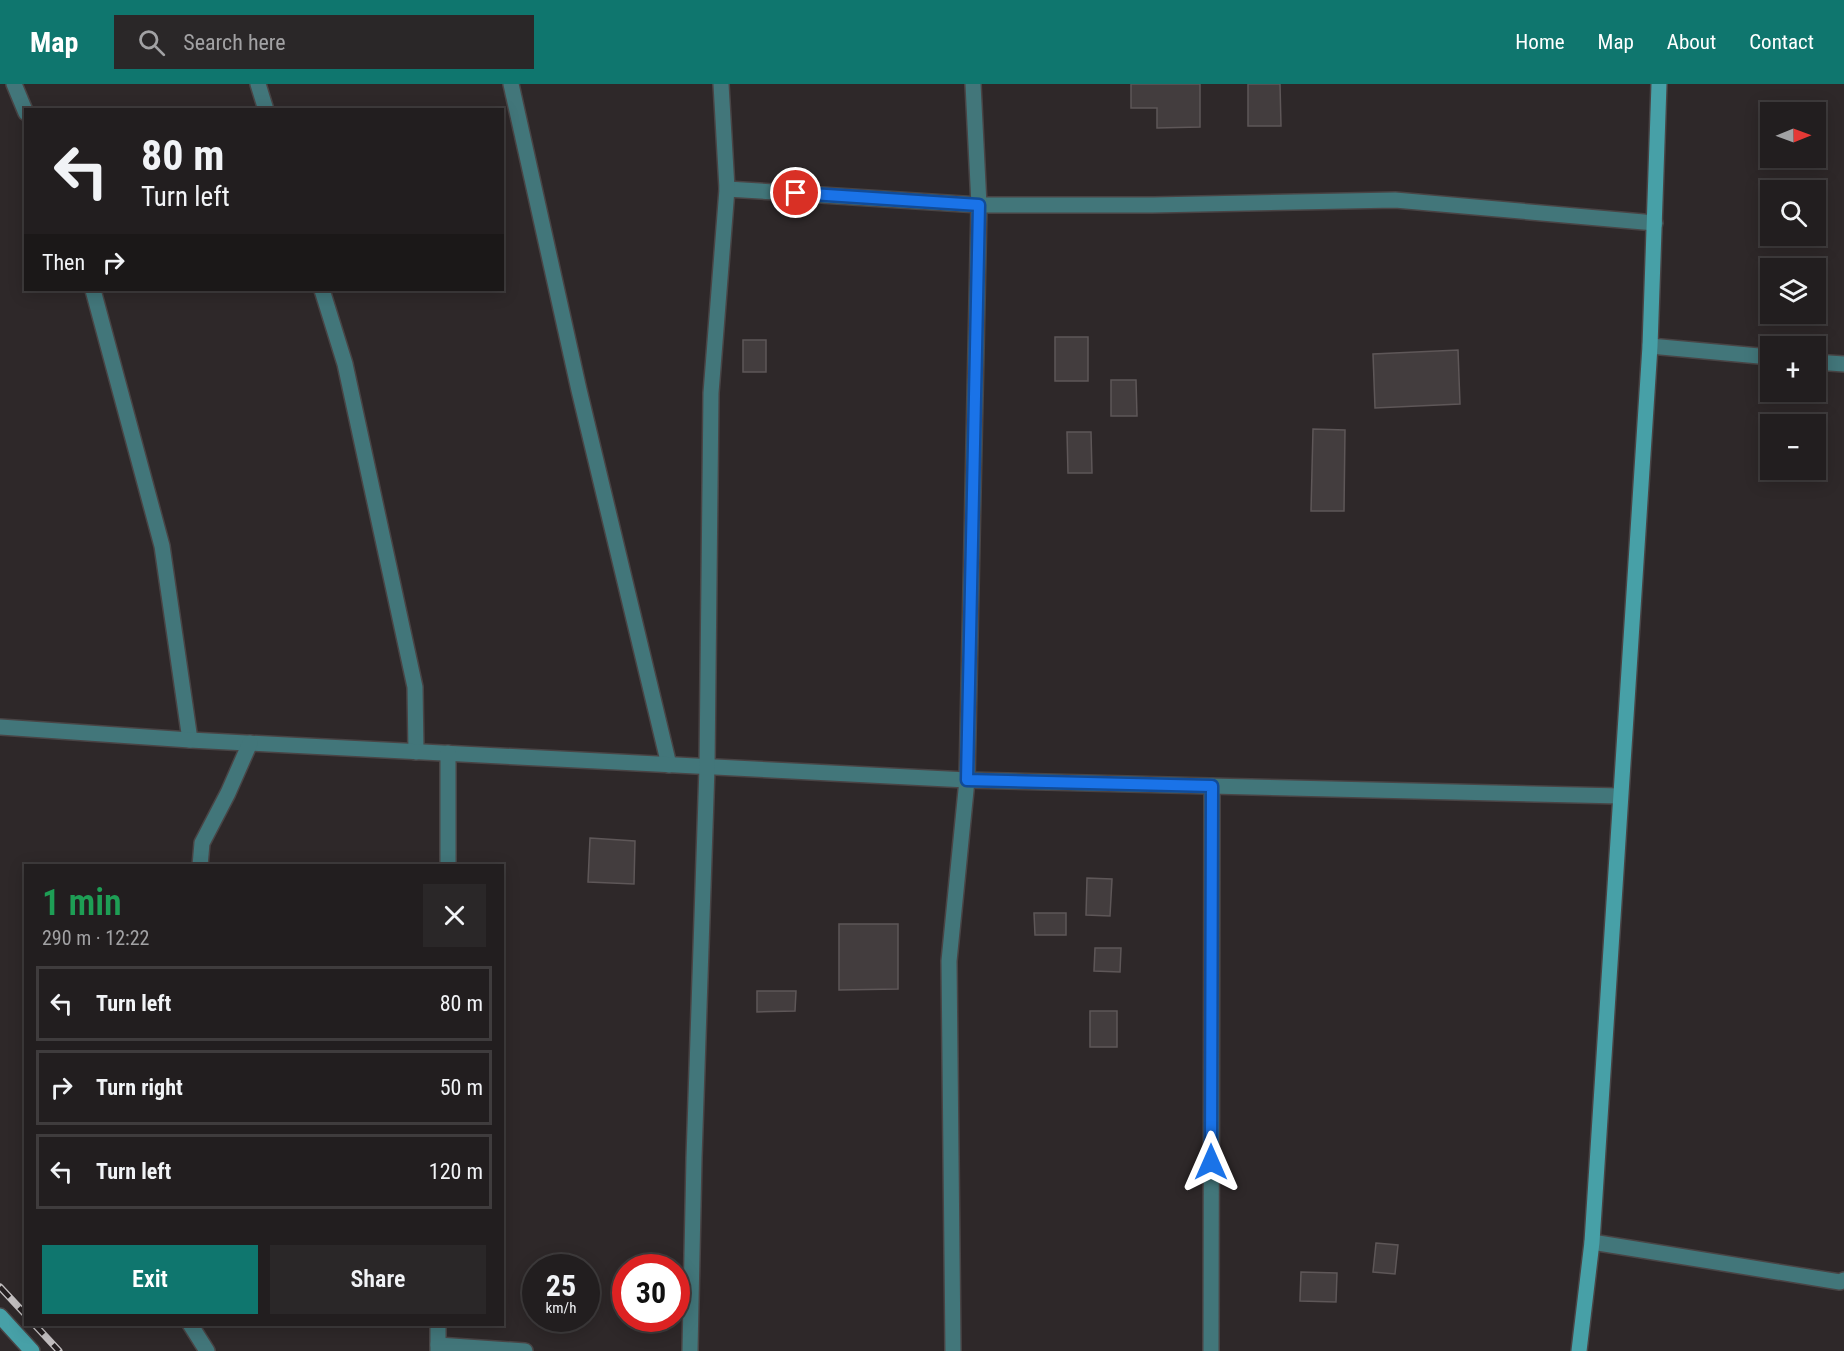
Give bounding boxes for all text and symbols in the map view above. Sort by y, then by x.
search box [114,15,534,69]
text: Map [30,26,78,59]
icon: search [135,26,168,59]
text: Search here [183,30,286,55]
text: Home [1515,30,1565,54]
text: Map [1598,30,1634,54]
text: About [1667,30,1716,54]
text: Contact [1749,30,1814,54]
north arrow [1760,102,1826,168]
map controls [1760,102,1826,480]
text: 80 m [141,131,224,180]
icon: left [42,132,120,210]
pin [770,167,821,218]
icon: arrive [779,176,812,209]
button: search [1760,180,1826,246]
text: Turn left [141,181,230,213]
icon: right [97,246,130,279]
text: Then [42,250,85,275]
button: layers [1760,258,1826,324]
button: + [1760,336,1826,402]
button: − [1760,414,1826,480]
text: 1 min [42,882,122,924]
button: close [423,884,486,947]
text: 290 m · 12:22 [42,926,149,950]
icon: left [45,987,78,1020]
text: Turn left [96,991,171,1016]
text: 80 m [440,991,483,1016]
icon: right [45,1071,78,1104]
text: Turn right [96,1075,183,1100]
text: 50 m [440,1075,483,1100]
position arrow [1179,1130,1243,1194]
icon: left [45,1155,78,1188]
text: Turn left [96,1159,171,1184]
text: 120 m [429,1159,483,1184]
button: Exit [42,1245,258,1314]
button: Share [270,1245,486,1314]
speed limit sign: 30 [612,1254,690,1332]
text: 25 [546,1268,576,1303]
text: km/h [546,1299,576,1317]

